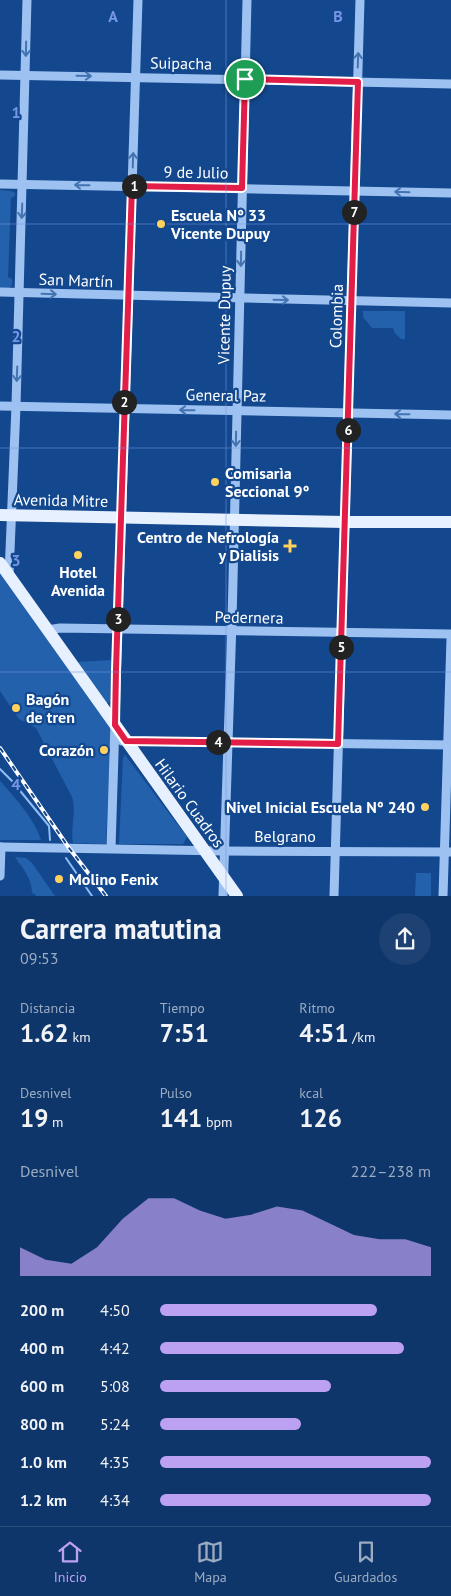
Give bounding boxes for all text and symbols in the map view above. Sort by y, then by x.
text: A [108,6,118,26]
text: B [333,6,343,26]
one-way arrow [21,40,31,56]
street label: Suipacha [150,52,212,74]
one-way arrow [354,52,363,68]
pin [224,58,266,100]
icon: arrive [231,65,259,93]
one-way arrow [75,71,91,81]
text: 1 [11,102,21,122]
one-way arrow [128,152,138,168]
street label: 9 de Julio [163,161,229,183]
pin: 1 [122,174,146,198]
text: 1 [131,177,138,195]
one-way arrow [75,180,91,190]
one-way arrow [395,187,411,196]
pin: 7 [342,200,366,224]
one-way arrow [17,203,26,219]
text: 7 [351,203,358,221]
place label: Escuela N° 33 Vicente Dupuy [170,205,270,243]
marker: Escuela N° 33 Vicente Dupuy [155,218,167,230]
one-way arrow [236,250,245,266]
street label: Vicente Dupuy [213,265,235,365]
street label: San Martín [38,269,114,291]
street label: Colombia [325,284,347,348]
one-way arrow [40,289,56,298]
one-way arrow [272,295,289,305]
text: 2 [11,326,21,346]
one-way arrow [12,365,22,381]
street label: General Paz [186,384,266,406]
pin: 2 [112,390,136,414]
text: 2 [121,393,128,411]
one-way arrow [180,405,196,415]
one-way arrow [395,409,411,418]
pin: 6 [336,418,360,442]
text: 6 [345,421,352,439]
one-way arrow [232,430,241,446]
place label: Comisarìa Seccional 9° [225,463,309,501]
marker: Comisarìa Seccional 9° [209,476,221,488]
street label: Avenida Mitre [14,489,108,511]
place label: Centro de Nefrología y Dialisis [137,527,279,565]
marker: Centro de Nefrología y Dialisis [283,539,297,553]
marker: Hotel Avenida [72,549,84,561]
text: 3 [11,550,21,570]
place label: Hotel Avenida [51,562,105,600]
pin: 3 [106,606,130,632]
street label: Pedernera [214,606,284,628]
text: 3 [115,610,122,628]
pin: 5 [328,634,354,660]
text: 5 [338,638,345,656]
place label: Bagón de tren [26,689,75,727]
marker: Bagón de tren [10,702,22,714]
pin: 4 [206,730,230,754]
text: 4 [215,733,222,751]
place label: Corazón [39,740,94,760]
marker: Corazón [98,744,110,756]
street label: Hilario Cuadros [151,755,229,852]
text: 4 [11,774,21,794]
place label: Nivel Inicial Escuela N° 240 [226,797,415,817]
marker: Nivel Inicial Escuela N° 240 [419,801,431,813]
street label: Belgrano [254,826,316,846]
place label: Molino Fenix [69,869,159,889]
marker: Molino Fenix [53,873,65,885]
text: Carrera matutina [20,910,222,947]
button: share [379,913,431,965]
text: 09:53 [20,948,58,968]
text: Distancia [20,999,75,1017]
text: Tiempo [160,999,205,1017]
text: Ritmo [299,999,335,1017]
text: 1.62 [20,1017,69,1049]
text: 7:51 [160,1017,209,1049]
text: 4:51 [299,1017,349,1049]
text: km [69,1028,91,1046]
text: /km [349,1028,375,1046]
text: Desnivel [20,1084,71,1102]
text: Pulso [160,1084,192,1102]
text: kcal [299,1084,323,1102]
text: 19 [20,1102,48,1134]
text: 141 [160,1102,202,1134]
text: 126 [299,1102,342,1134]
text: m [48,1113,63,1131]
text: bpm [202,1113,232,1131]
text: Desnivel [20,1161,79,1181]
text: 222–238 m [351,1161,431,1181]
text: 200 m [20,1300,64,1320]
text: 4:50 [100,1300,130,1320]
text: 400 m [20,1338,64,1358]
text: 4:42 [100,1338,130,1358]
text: 600 m [20,1376,64,1396]
text: 5:08 [100,1376,130,1396]
text: 800 m [20,1414,64,1434]
text: 5:24 [100,1414,130,1434]
text: 1.0 km [20,1452,67,1472]
text: 4:35 [100,1452,130,1472]
text: 1.2 km [20,1490,67,1510]
text: 4:34 [100,1490,130,1510]
tab: Inicio [54,1538,87,1586]
tab: Mapa [194,1538,227,1586]
tab: Guardados [334,1538,397,1586]

